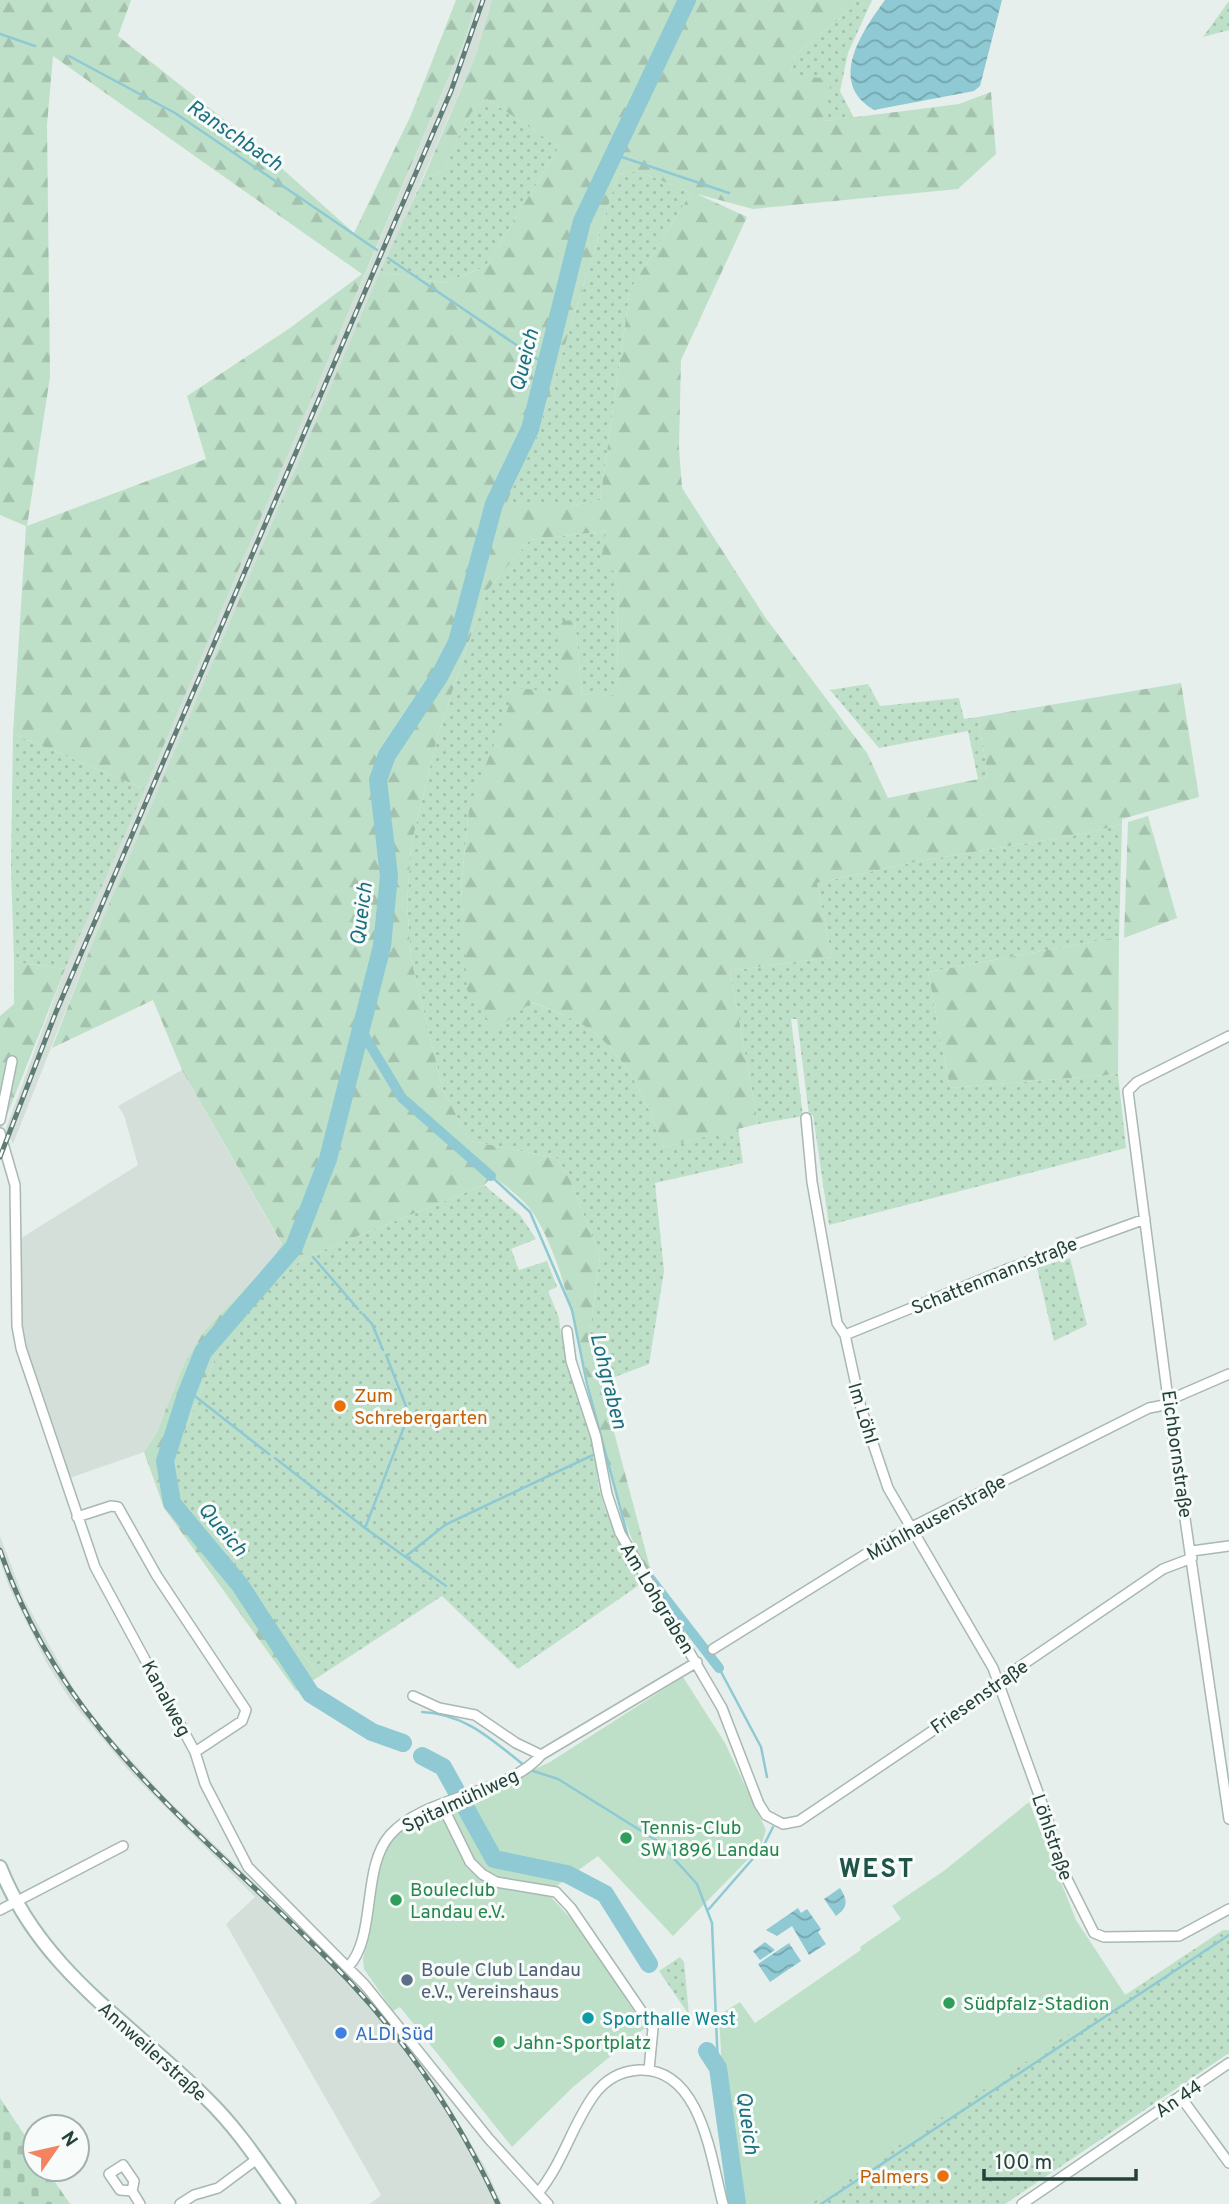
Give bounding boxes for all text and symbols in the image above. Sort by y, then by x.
water label: Ranschbach [181,94,288,179]
water label: Queich [505,326,546,394]
water label: Queich [345,880,380,947]
street label: Schattenmannstraße [908,1233,1081,1321]
water label: Lohgraben [583,1331,633,1433]
street label: Im Löhl [841,1380,883,1447]
place label: Zum Schrebergarten [354,1385,488,1431]
street label: Eichbornstraße [1155,1389,1197,1520]
marker: Zum Schrebergarten [332,1398,348,1414]
street label: Mühlhausenstraße [863,1470,1011,1567]
water label: Queich [191,1497,253,1563]
street label: Am Lohgraben [614,1539,699,1659]
street label: Friesenstraße [927,1655,1034,1740]
street label: Kanalweg [135,1657,195,1741]
street label: Spitalmühlweg [399,1764,523,1839]
street label: Löhlstraße [1025,1791,1077,1884]
place label: Tennis-Club SW 1896 Landau [640,1817,780,1863]
marker: Tennis-Club SW 1896 Landau [618,1830,634,1846]
district label: WEST [839,1854,915,1887]
place label: Bouleclub Landau e.V. [410,1879,505,1925]
marker: Bouleclub Landau e.V. [388,1892,404,1908]
place label: Boule Club Landau e.V., Vereinshaus [421,1959,581,2005]
marker: Boule Club Landau e.V., Vereinshaus [399,1972,415,1988]
place label: Südpfalz-Stadion [963,1993,1109,2017]
marker: Südpfalz-Stadion [941,1995,957,2011]
street label: Annweilerstraße [92,1997,211,2108]
place label: Sporthalle West [602,2008,736,2032]
marker: Sporthalle West [580,2010,596,2026]
place label: ALDI Süd [355,2023,434,2047]
marker: ALDI Süd [333,2025,349,2041]
place label: Jahn-Sportplatz [513,2032,651,2056]
marker: Jahn-Sportplatz [491,2034,507,2050]
street label: An 44 [1151,2075,1207,2124]
water label: Queich [729,2090,764,2157]
north arrow [21,2113,91,2183]
text: N [55,2127,82,2152]
scale bar [984,2138,1136,2182]
text: 100 m [995,2150,1052,2177]
place label: Palmers [860,2166,929,2190]
marker: Palmers [935,2168,951,2184]

